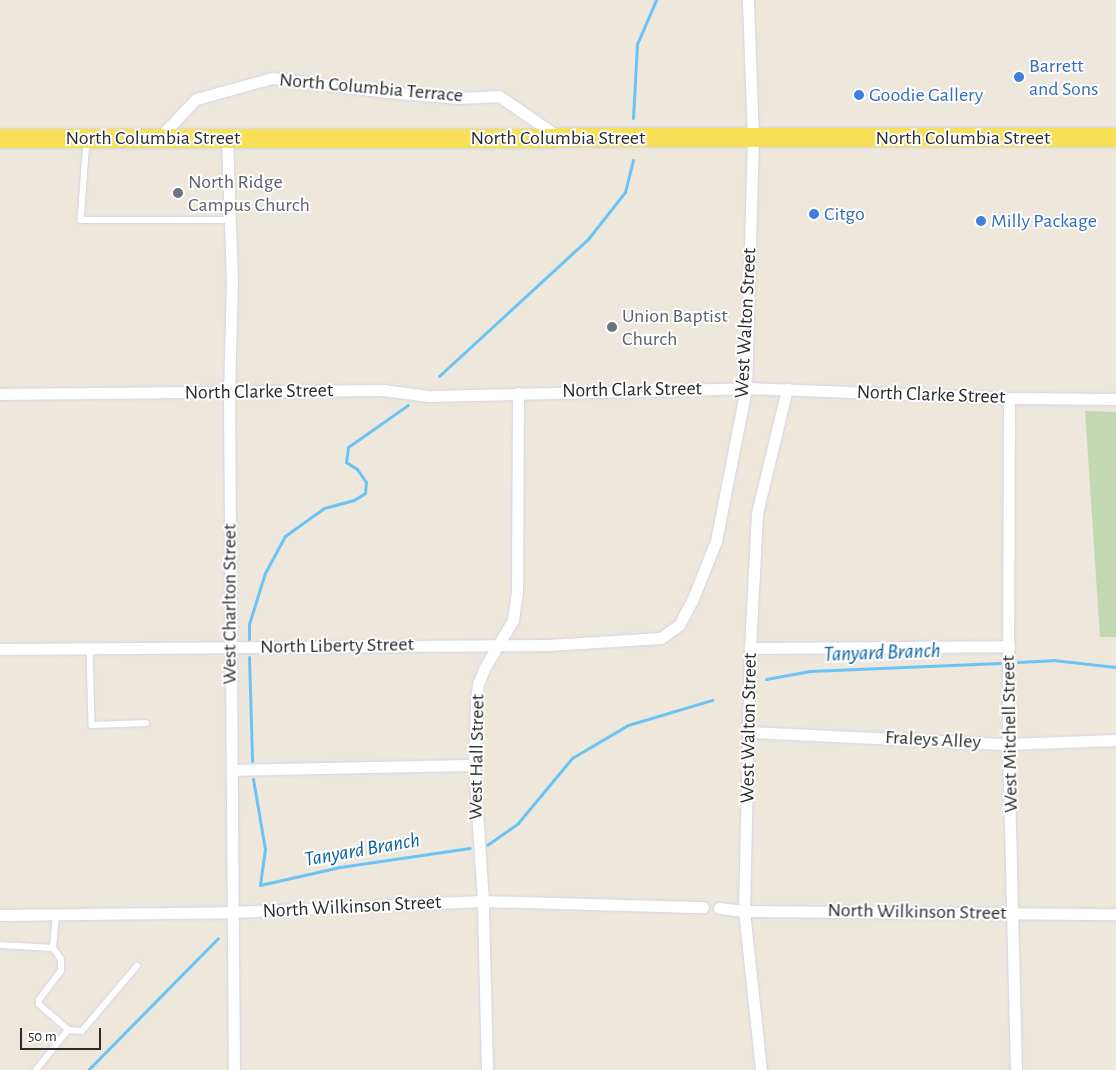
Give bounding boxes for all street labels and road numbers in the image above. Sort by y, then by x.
street label: North Columbia Terrace [278,68,464,108]
street label: North Columbia Street [66,126,240,150]
street label: North Columbia Street [471,126,645,150]
street label: North Columbia Street [876,126,1050,150]
street label: West Walton Street [730,247,762,399]
street label: North Clark Street [562,377,702,403]
street label: North Clarke Street [184,379,334,405]
street label: North Clarke Street [856,380,1006,410]
street label: West Charlton Street [218,524,242,684]
street label: North Liberty Street [260,633,414,659]
street label: West Walton Street [736,652,762,804]
street label: West Mitchell Street [997,655,1023,813]
street label: West Hall Street [464,694,490,820]
street label: Fraleys Alley [884,726,982,754]
street label: North Wilkinson Street [262,890,442,924]
street label: North Wilkinson Street [827,898,1007,926]

